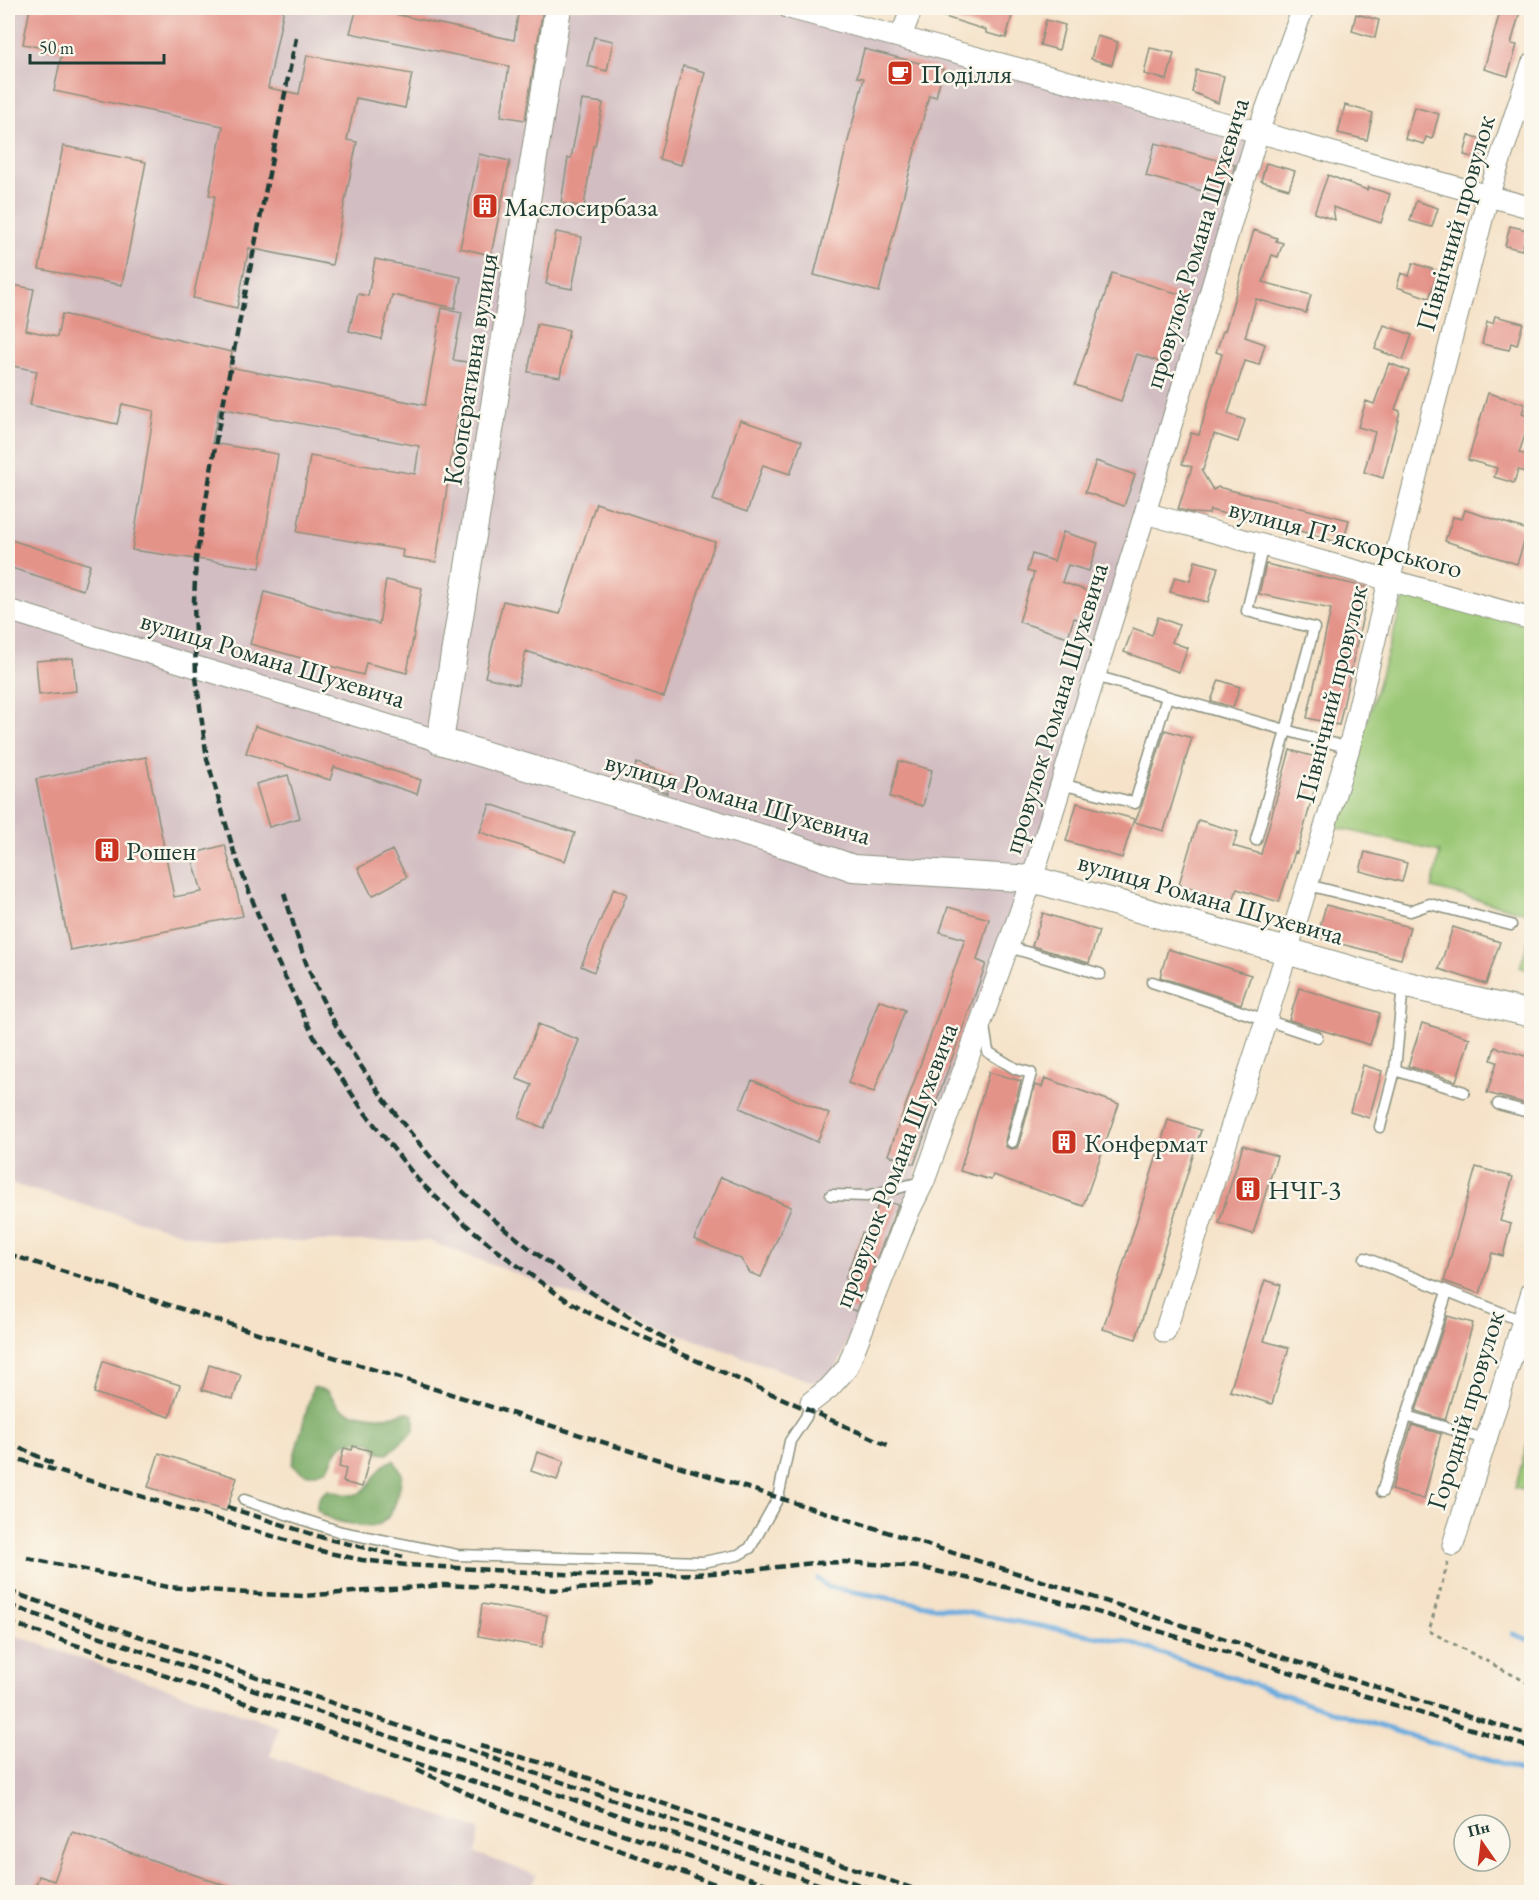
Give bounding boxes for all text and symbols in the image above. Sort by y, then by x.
scale bar [30,27,164,65]
text: 50 m [39,36,74,59]
place label: Поділля [920,56,1012,91]
cafe icon: Поділля [885,58,915,88]
street label: провулок Романа Шухевича [1135,93,1257,393]
street label: Північний провулок [1407,111,1503,335]
place label: Маслосирбаза [504,189,658,224]
building icon: Маслосирбаза [470,191,500,221]
street label: Кооперативна вулиця [434,250,506,488]
street label: вулиця Пʼяскорського [1225,490,1467,586]
street label: провулок Романа Шухевича [994,558,1116,858]
street label: Північний провулок [1287,581,1375,807]
street label: вулиця Романа Шухевича [136,602,410,716]
street label: вулиця Романа Шухевича [601,743,875,853]
place label: Рошен [126,833,196,868]
building icon: Рошен [92,835,122,865]
street label: вулиця Романа Шухевича [1074,843,1348,953]
street label: провулок Романа Шухевича [825,1017,966,1312]
place label: Конфермат [1084,1125,1208,1160]
building icon: Конфермат [1049,1127,1079,1157]
place label: НЧГ-3 [1268,1172,1341,1207]
building icon: НЧГ-3 [1233,1174,1263,1204]
street label: Городній провулок [1418,1306,1512,1514]
north arrow [1452,1813,1512,1873]
text: Пн [1465,1816,1492,1842]

